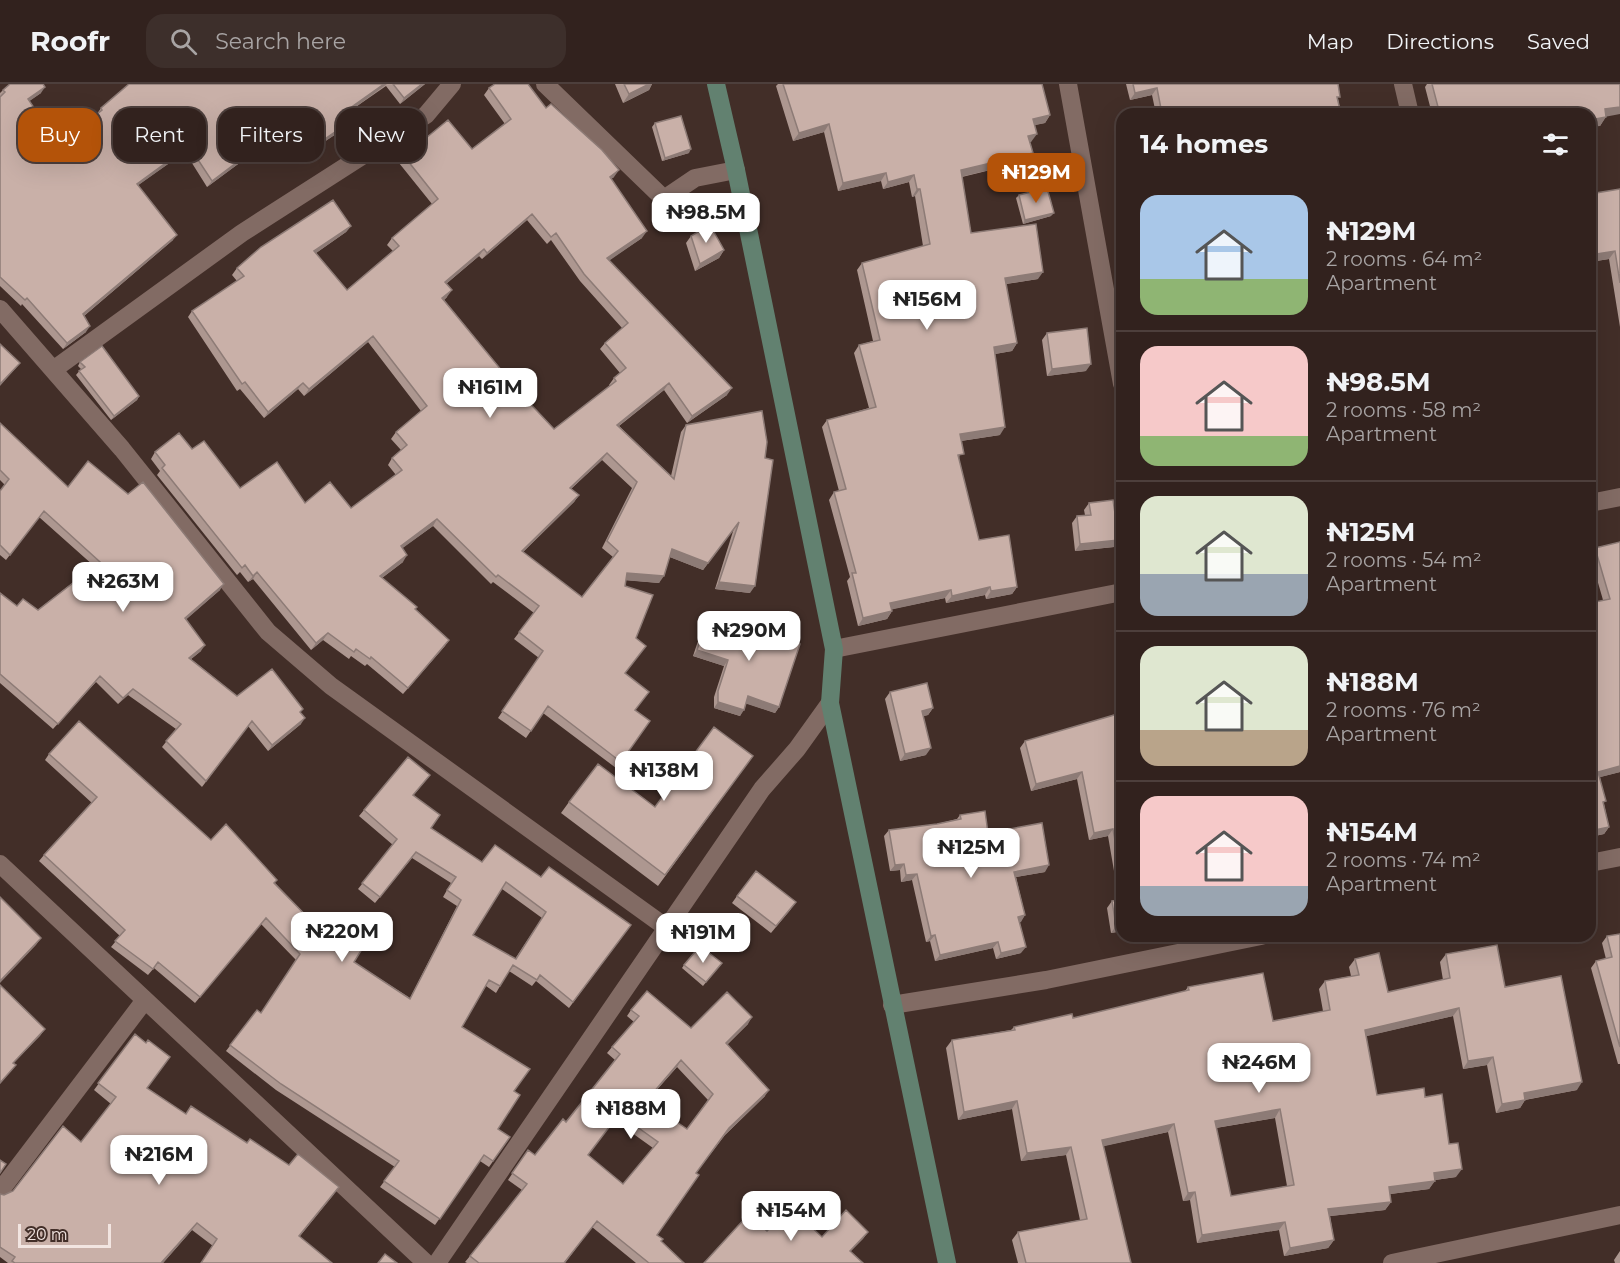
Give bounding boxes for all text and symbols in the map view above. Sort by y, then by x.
search box [146,14,566,68]
text: Roofr [30,24,110,58]
icon: search [167,25,200,58]
text: Search here [215,28,346,55]
text: Map [1307,29,1353,54]
text: Directions [1386,29,1494,54]
text: Saved [1527,29,1590,54]
chip: Buy [18,108,101,162]
chip: Rent [113,108,206,162]
chip: Filters [218,108,324,162]
chip: New [336,108,426,162]
text: 14 homes [1140,128,1268,160]
icon: filters [1539,128,1572,161]
pin: ₦129M [994,153,1078,204]
text: ₦129M [1001,160,1071,184]
pin: ₦98.5M [657,193,755,244]
text: ₦98.5M [666,200,746,224]
text: ₦129M [1326,215,1416,247]
icon: home [1188,219,1260,291]
text: 2 rooms · 64 m² [1326,247,1482,271]
text: Apartment [1326,271,1437,295]
pin: ₦156M [885,280,969,331]
text: ₦156M [892,287,962,311]
text: ₦98.5M [1326,366,1431,398]
pin: ₦161M [448,368,532,419]
icon: home [1188,370,1260,442]
text: ₦161M [457,375,523,399]
text: 2 rooms · 58 m² [1326,398,1481,422]
text: Apartment [1326,422,1437,446]
text: ₦125M [1326,516,1415,548]
icon: home [1188,520,1260,592]
text: 2 rooms · 54 m² [1326,548,1482,572]
pin: ₦263M [81,562,165,613]
text: ₦263M [86,569,160,593]
text: Apartment [1326,572,1437,596]
pin: ₦290M [707,611,791,662]
text: ₦290M [711,618,787,642]
text: ₦188M [1326,666,1419,698]
icon: home [1188,670,1260,742]
text: 2 rooms · 76 m² [1326,698,1481,722]
text: Apartment [1326,722,1437,746]
pin: ₦138M [622,751,706,802]
text: ₦138M [629,758,699,782]
text: ₦154M [1326,816,1418,848]
icon: home [1188,820,1260,892]
pin: ₦125M [929,828,1013,879]
text: ₦125M [937,835,1005,859]
text: 2 rooms · 74 m² [1326,848,1481,872]
text: Apartment [1326,872,1437,896]
pin: ₦220M [300,912,384,963]
pin: ₦191M [661,913,745,964]
text: ₦220M [305,919,379,943]
text: ₦191M [670,920,736,944]
pin: ₦246M [1217,1043,1301,1094]
text: ₦246M [1221,1050,1297,1074]
pin: ₦188M [589,1089,673,1140]
text: ₦188M [595,1096,667,1120]
pin: ₦216M [117,1135,201,1186]
text: ₦216M [124,1142,194,1166]
pin: ₦154M [749,1191,833,1242]
text: ₦154M [756,1198,826,1222]
scale bar [18,1221,111,1248]
text: 20 m [27,1225,68,1244]

